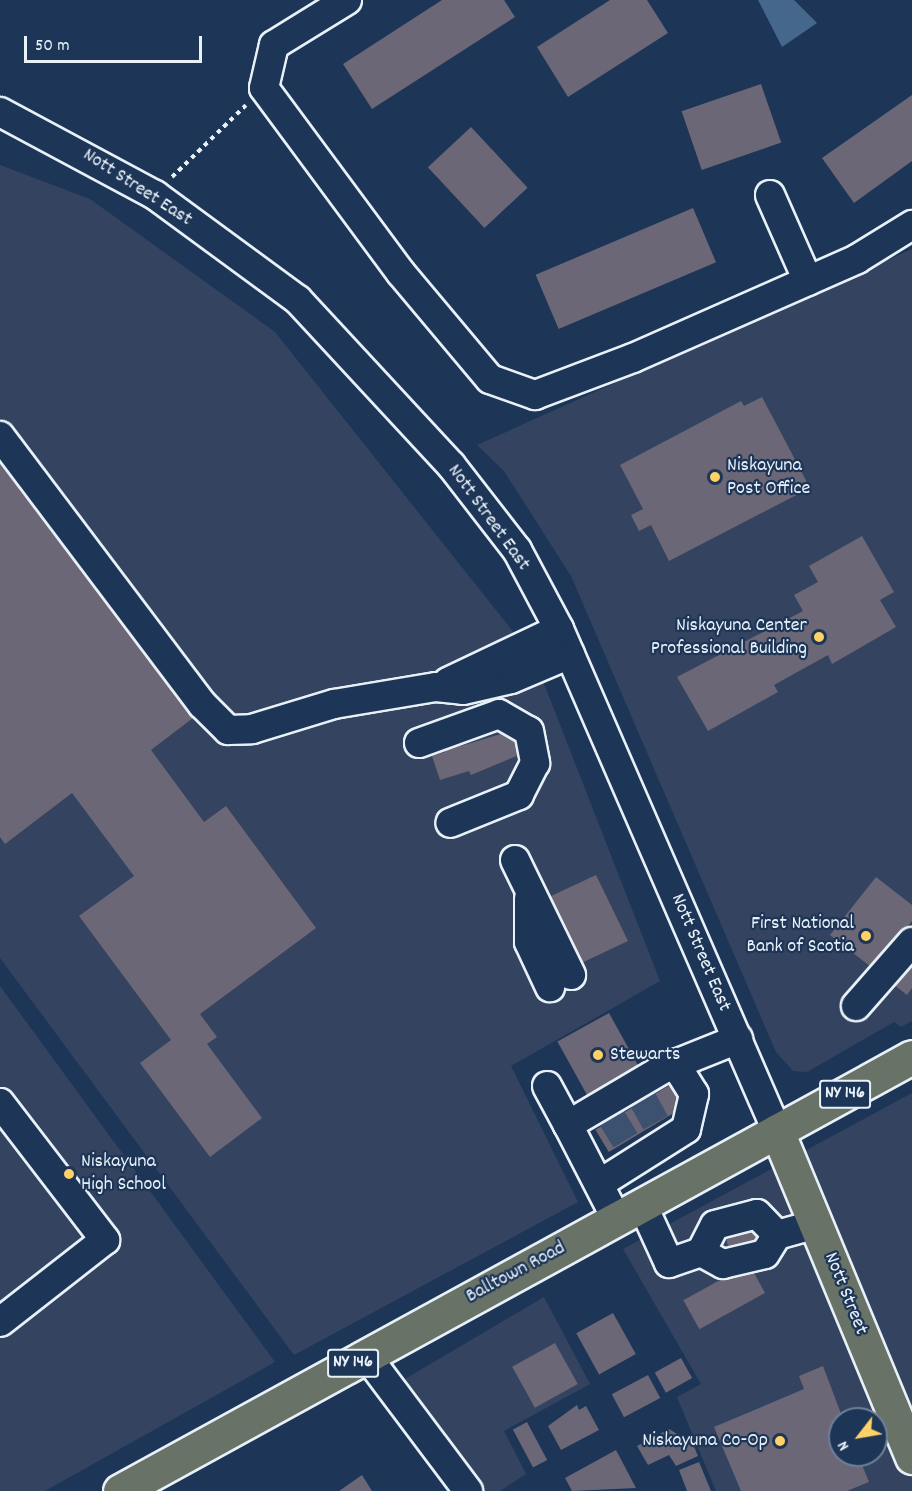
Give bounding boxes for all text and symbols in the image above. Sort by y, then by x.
scale bar [27,24,206,62]
text: 50 m [35,34,70,59]
street label: Nott Street East [78,144,196,232]
place label: Niskayuna Post Office [727,454,810,501]
street label: Nott Street East [441,460,535,576]
marker: Niskayuna Post Office [708,470,722,484]
place label: Niskayuna Center Professional Building [651,614,807,661]
marker: Niskayuna Center Professional Building [812,630,826,644]
street label: Nott Street East [664,891,736,1015]
place label: First National Bank of Scotia [746,912,854,959]
marker: First National Bank of Scotia [859,929,873,943]
place label: Stewarts [610,1043,680,1067]
marker: Stewarts [591,1048,605,1062]
road number: NY 146 [818,1079,872,1109]
place label: Niskayuna High School [81,1150,166,1197]
marker: Niskayuna High School [62,1167,76,1181]
street label: Balltown Road [462,1237,570,1309]
street label: Nott Street [818,1249,872,1339]
road number: NY 146 [326,1348,380,1378]
north arrow [828,1407,888,1467]
place label: Niskayuna Co-Op [642,1429,768,1453]
marker: Niskayuna Co-Op [773,1434,787,1448]
text: N [832,1436,856,1455]

